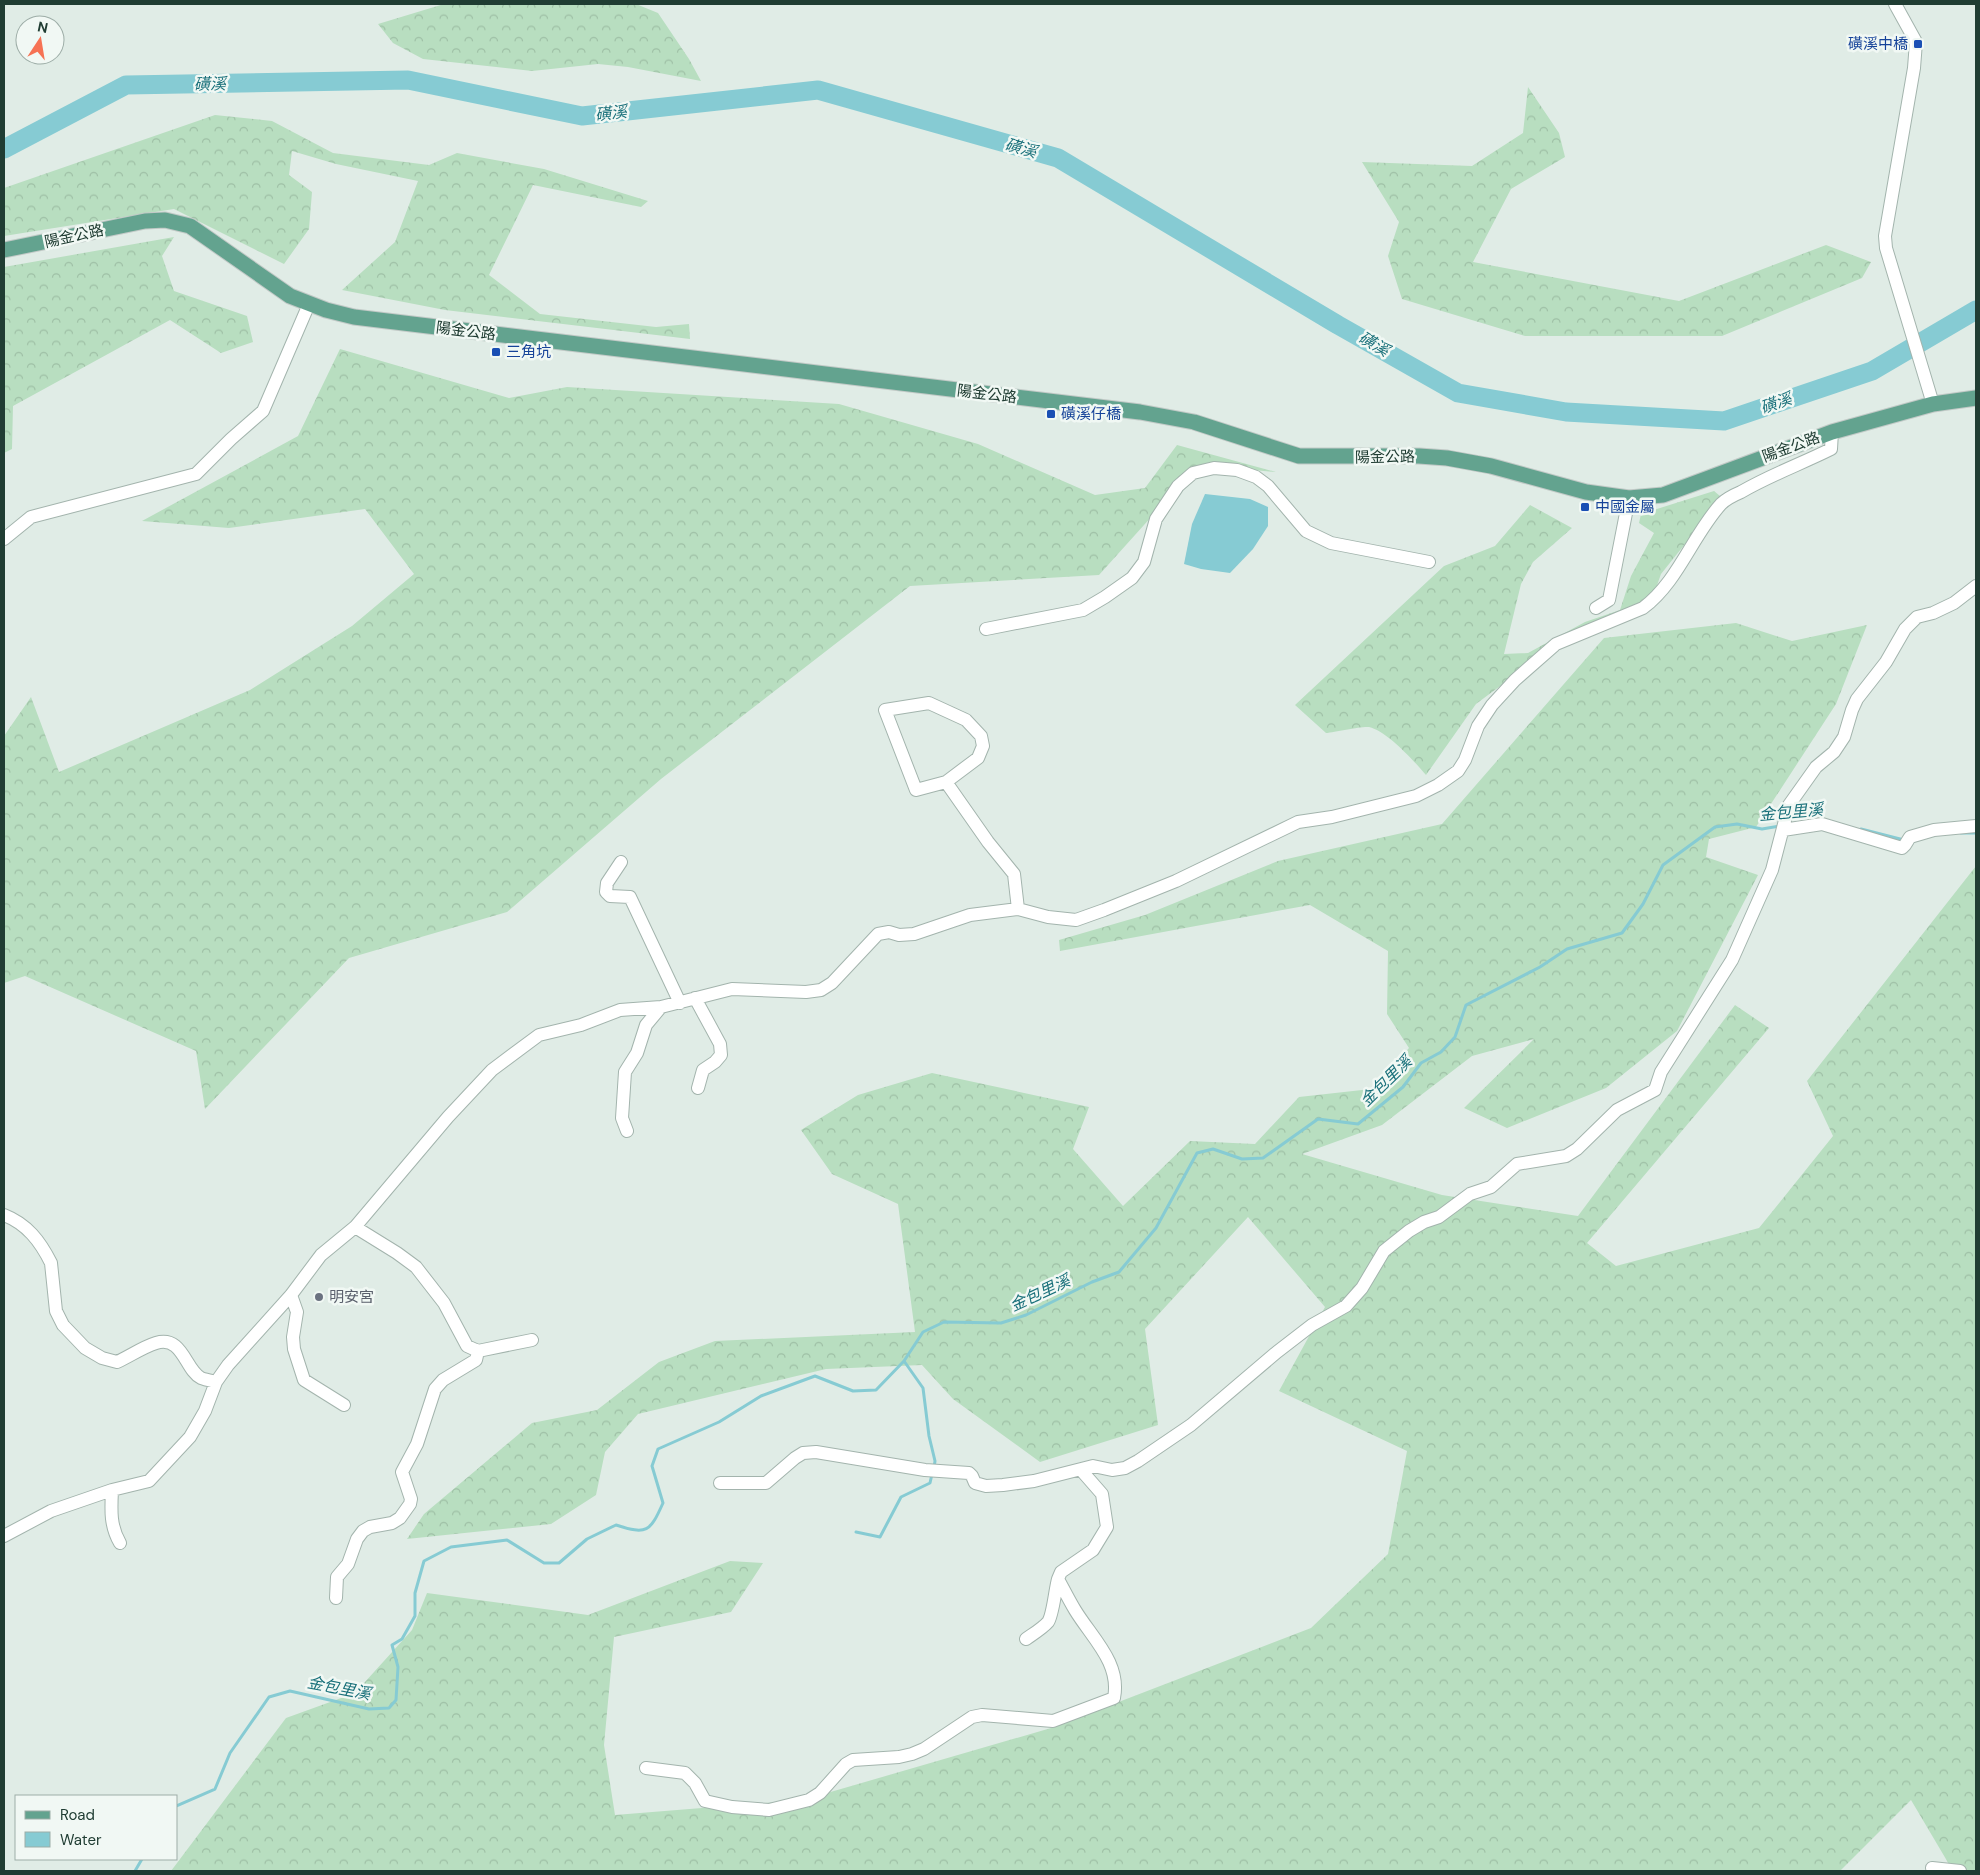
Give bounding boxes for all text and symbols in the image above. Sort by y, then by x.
north arrow [15,15,65,65]
text: N [36,17,50,37]
place label: 磺溪中橋 [1848,34,1908,54]
marker: 磺溪中橋 [1912,38,1924,50]
water label: 磺溪 [194,73,228,95]
water label: 磺溪 [594,101,630,125]
water label: 磺溪 [1003,133,1041,163]
street label: 陽金公路 [43,220,105,252]
street label: 陽金公路 [435,317,497,345]
water label: 磺溪 [1355,327,1395,362]
place label: 三角坑 [506,342,551,362]
marker: 三角坑 [490,346,502,358]
street label: 陽金公路 [956,380,1018,408]
water label: 磺溪 [1757,387,1796,418]
place label: 磺溪仔橋 [1061,404,1121,424]
marker: 磺溪仔橋 [1045,408,1057,420]
street label: 陽金公路 [1759,427,1823,467]
street label: 陽金公路 [1355,446,1415,468]
place label: 中國金屬 [1595,497,1655,517]
marker: 中國金屬 [1579,501,1591,513]
water label: 金包里溪 [1758,799,1826,825]
water label: 金包里溪 [1356,1050,1418,1111]
water label: 金包里溪 [1007,1269,1075,1316]
place label: 明安宮 [329,1287,374,1307]
marker: 明安宮 [313,1291,325,1303]
water label: 金包里溪 [306,1672,374,1705]
legend [15,1795,178,1860]
text: Road [60,1805,95,1825]
text: Water [60,1830,102,1850]

